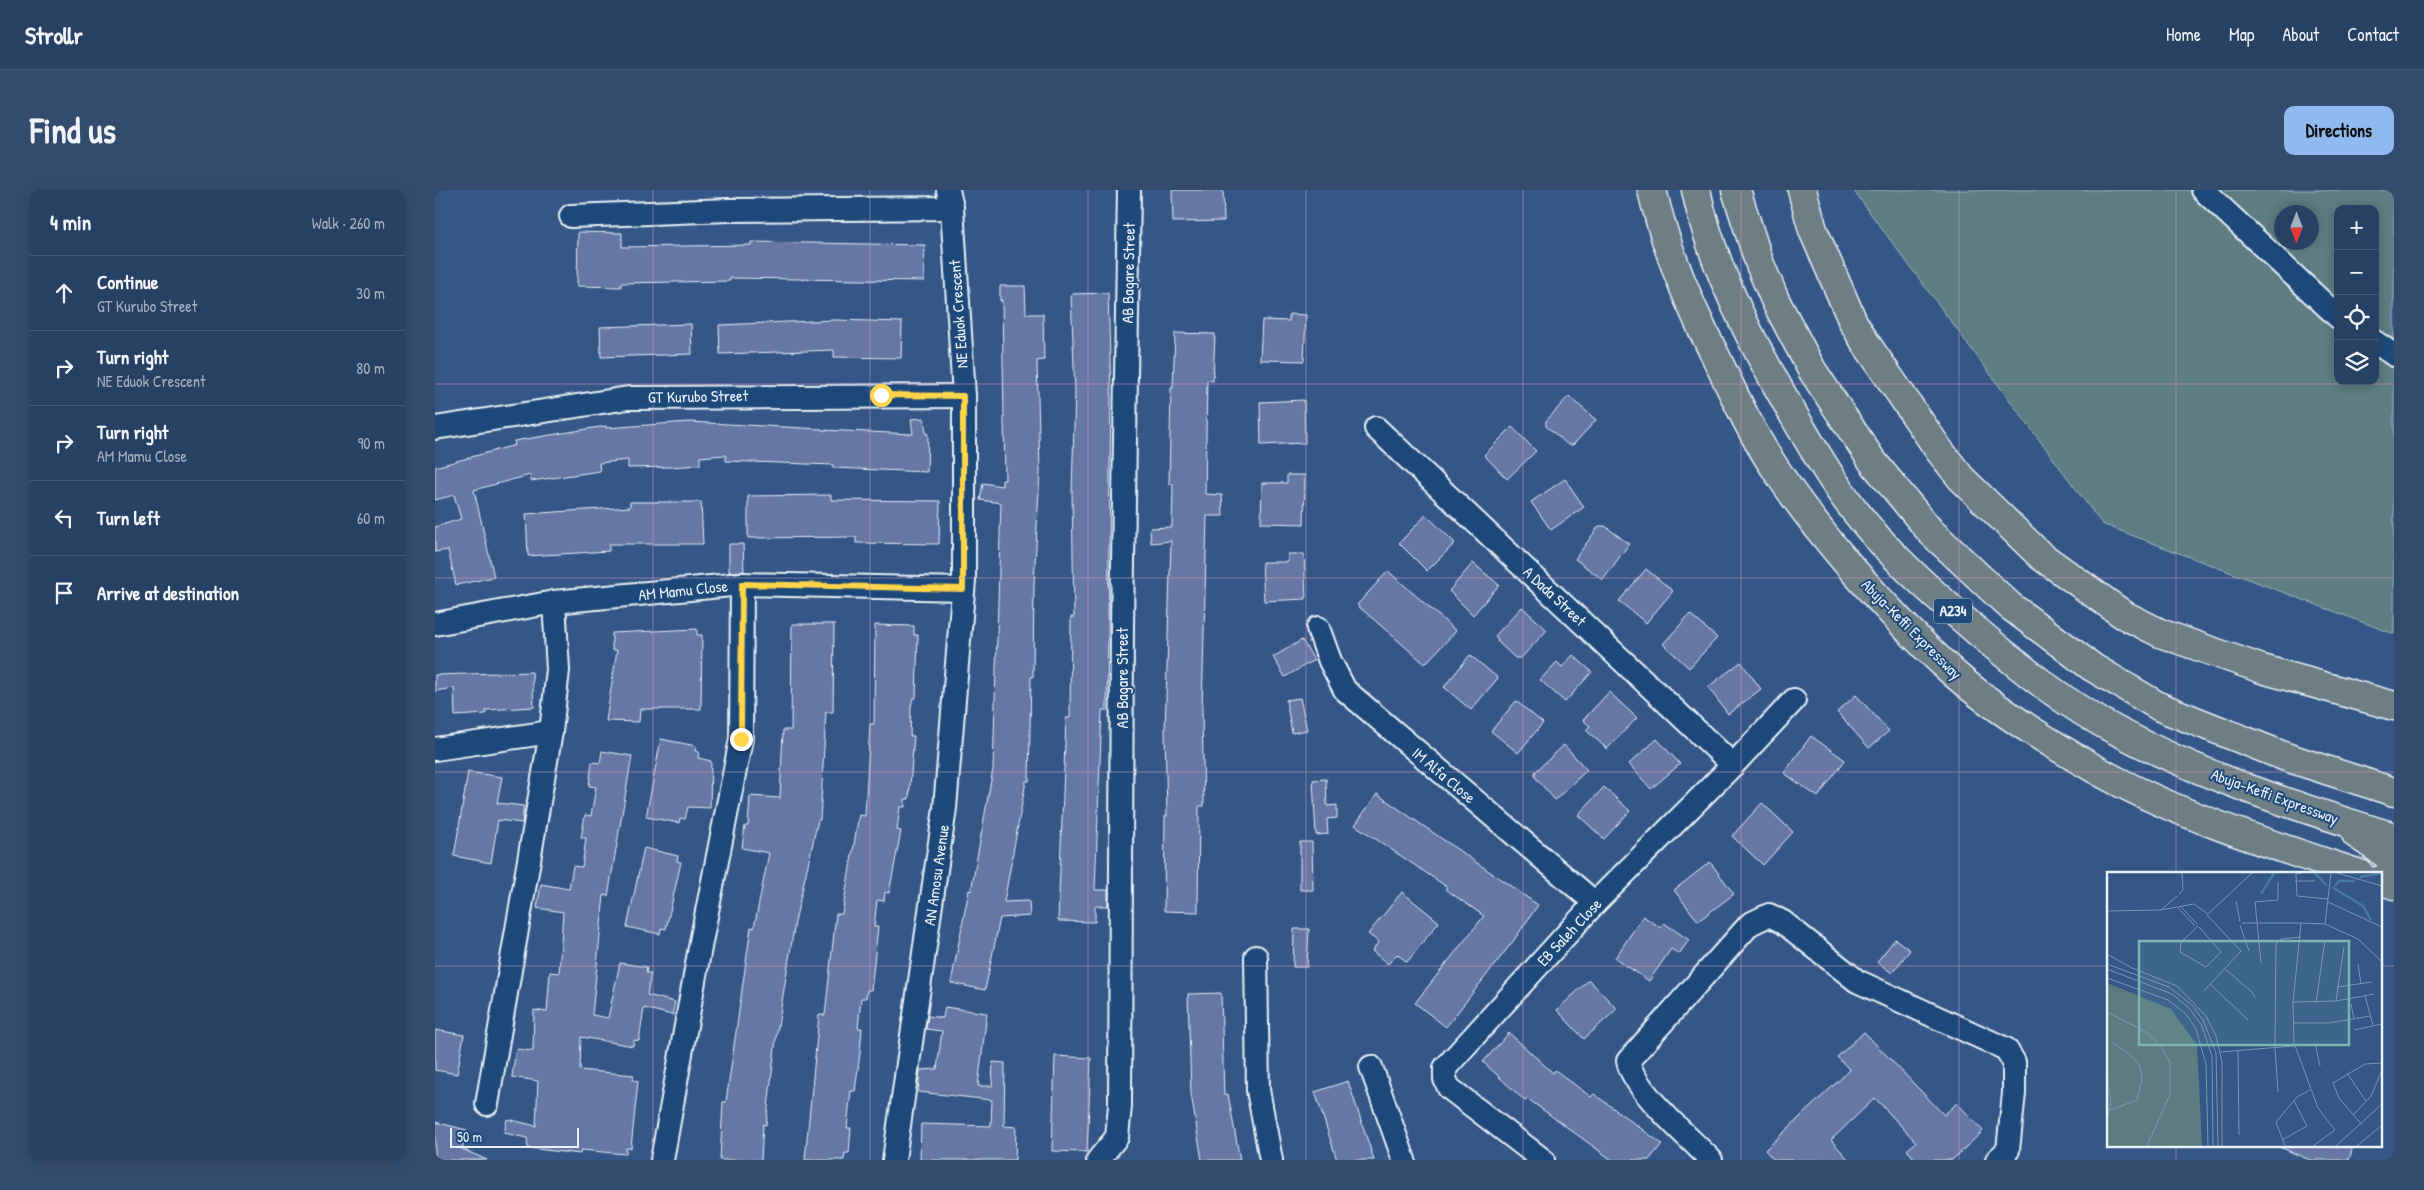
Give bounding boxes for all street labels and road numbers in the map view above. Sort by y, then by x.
street label: AB Bagare Street [1116,222,1140,324]
street label: NE Eduok Crescent [943,259,973,369]
street label: GT Kurubo Street [648,384,749,408]
street label: A Dada Street [1519,561,1592,631]
street label: AM Mamu Close [637,574,729,606]
street label: Abuja-Keffi Expressway [1857,574,1967,684]
road number: A234 [1934,598,1972,624]
street label: AB Bagare Street [1111,627,1133,728]
street label: IM Alfa Close [1408,742,1481,808]
street label: Abuja-Keffi Expressway [2208,763,2342,829]
street label: AN Amosu Avenue [918,822,954,927]
street label: EB Saleh Close [1532,893,1607,971]

